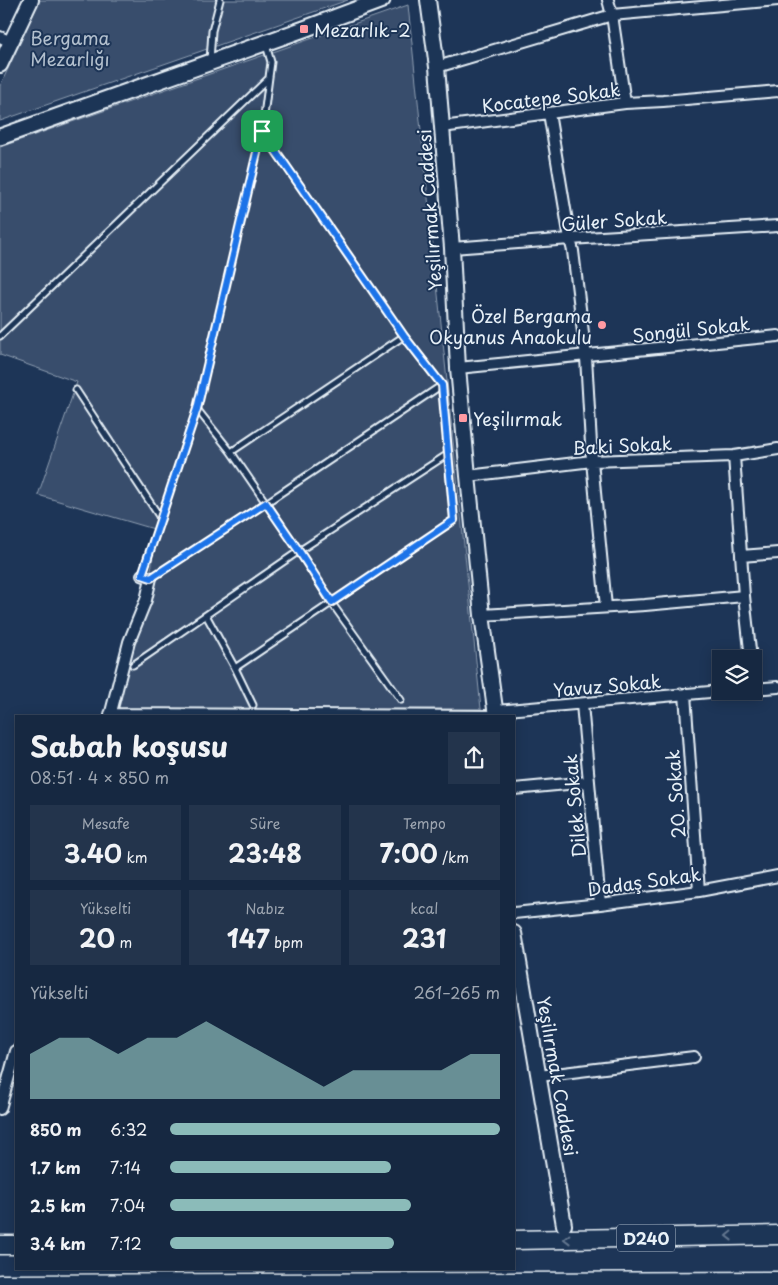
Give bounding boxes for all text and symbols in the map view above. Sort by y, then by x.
place label: Mezarlık-2 [314,16,411,43]
marker: Mezarlık-2 [298,23,310,35]
park label: Bergama Mezarlığı [30,24,110,72]
street label: Kocatepe Sokak [480,75,622,119]
pin [241,110,283,152]
icon: arrive [248,117,276,145]
street label: Yeşilırmak Caddesi [410,128,448,292]
street label: Güler Sokak [560,203,668,237]
place label: Özel Bergama Okyanus Anaokulu [429,302,593,350]
street label: Songül Sokak [631,309,751,349]
marker: Özel Bergama Okyanus Anaokulu [596,319,608,331]
place label: Yeşilırmak [473,405,562,432]
marker: Yeşilırmak [457,412,469,424]
street label: Baki Sokak [571,429,673,461]
map controls [712,650,762,700]
button: layers [712,650,762,700]
street label: Yavuz Sokak [552,667,662,703]
text: Sabah koşusu [30,724,228,767]
button: share [448,732,500,784]
street label: 20. Sokak [658,749,692,839]
street label: Dilek Sokak [556,753,592,859]
text: 08:51 · 4 × 850 m [30,765,169,789]
text: Mesafe [82,813,130,834]
text: Süre [250,813,280,834]
text: Tempo [403,813,446,834]
text: 3.40 [64,834,122,872]
text: 23:48 [228,834,302,872]
text: 7:00 [380,834,438,872]
text: km [122,847,148,868]
text: /km [438,847,469,868]
street label: Dadaş Sokak [586,860,702,902]
text: Yükselti [80,898,131,919]
text: Nabız [245,898,285,919]
text: kcal [410,898,438,919]
text: 20 [79,919,115,957]
text: 147 [227,919,270,957]
text: 231 [402,919,447,957]
text: m [115,932,132,953]
text: bpm [270,932,303,953]
text: Yükselti [30,980,88,1004]
text: 261–265 m [414,980,500,1004]
street label: Yeşilırmak Caddesi [531,994,585,1158]
text: 850 m [30,1117,81,1141]
text: 6:32 [110,1117,147,1141]
text: 1.7 km [30,1155,81,1179]
text: 7:14 [110,1155,141,1179]
text: 2.5 km [30,1193,86,1217]
text: 7:04 [110,1193,146,1217]
road number: D240 [617,1224,675,1252]
text: 3.4 km [30,1231,86,1255]
text: 7:12 [110,1231,142,1255]
one-way arrow [725,1231,733,1241]
one-way arrow [563,1234,570,1244]

